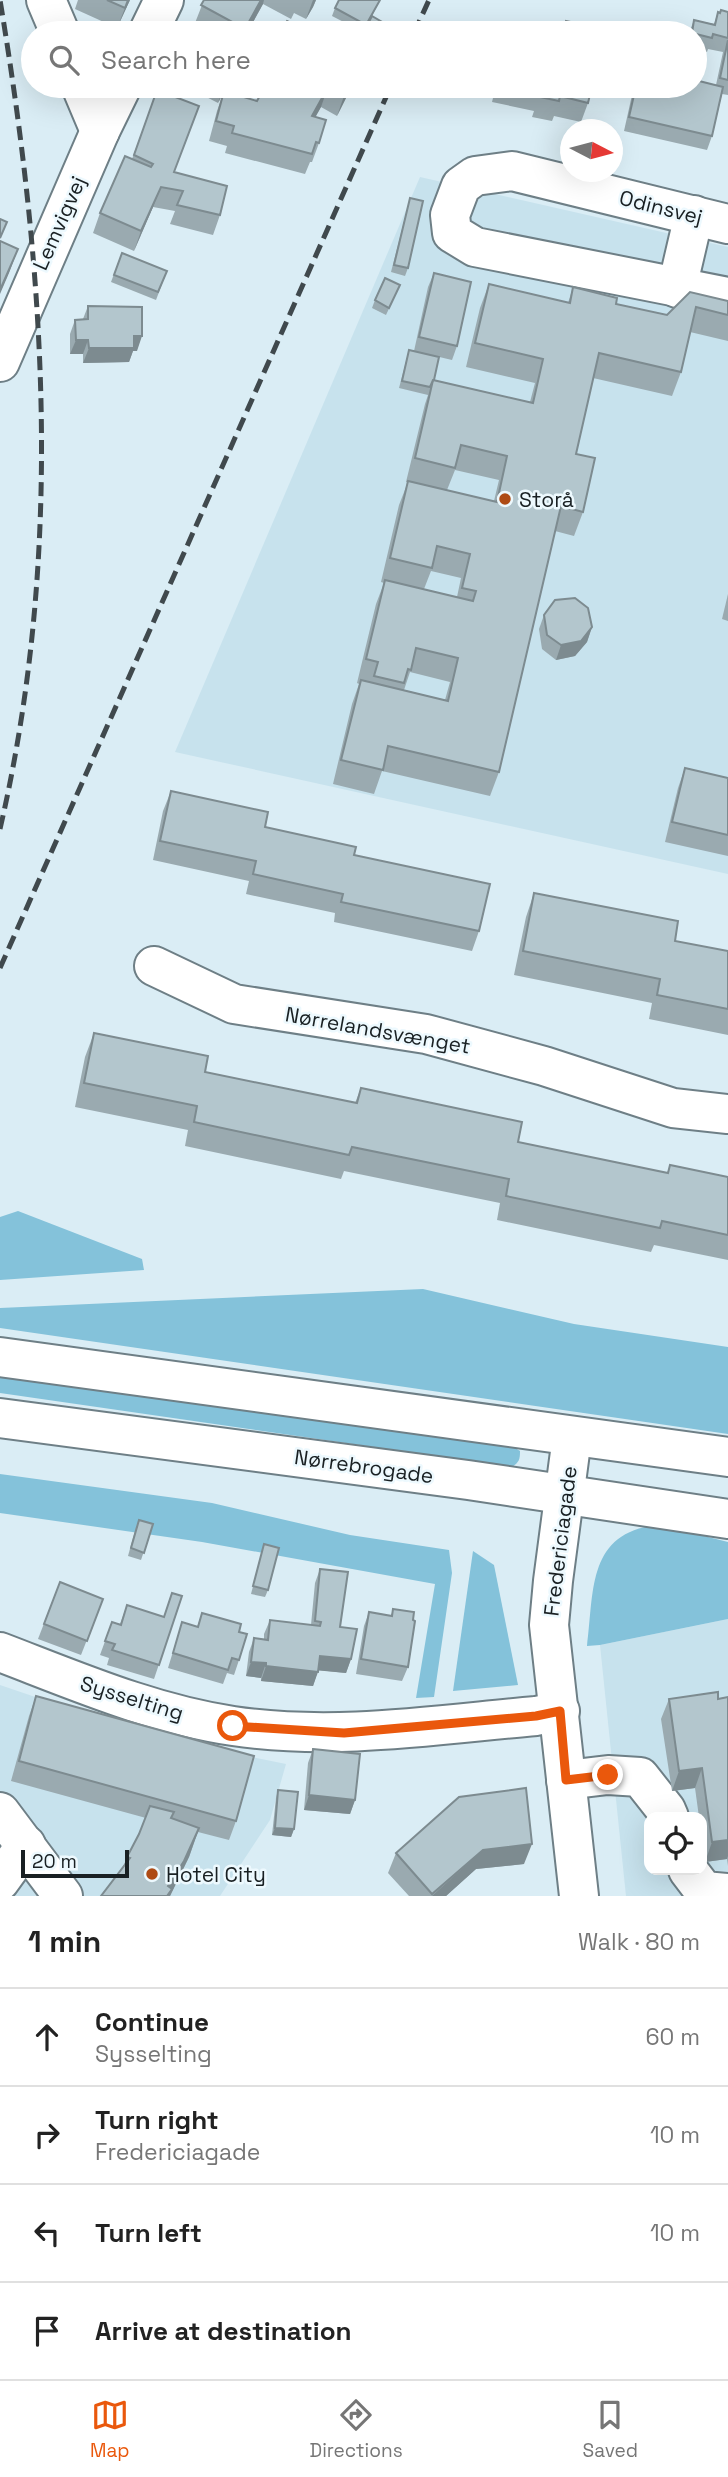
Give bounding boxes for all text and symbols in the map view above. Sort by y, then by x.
search box [21,21,707,98]
icon: search [45,41,83,79]
text: Search here [101,43,251,77]
north arrow [560,119,623,182]
street label: Lemvigvej [26,172,92,274]
street label: Odinsvej [617,184,705,230]
place label: Storå [519,486,574,513]
marker: Storå [497,491,513,507]
street label: Nørrelandsvænget [283,1000,473,1060]
street label: Nørrebrogade [293,1443,435,1489]
street label: Fredericiagade [537,1464,583,1618]
street label: Sysselting [77,1670,187,1726]
route start [217,1710,248,1741]
route end [592,1759,623,1790]
map controls [644,1812,707,1875]
button: locate [644,1812,707,1875]
scale bar [21,1847,130,1879]
text: 20 m [32,1849,77,1874]
place label: Hotel City [166,1861,266,1888]
marker: Hotel City [144,1866,160,1882]
text: 1 min [28,1922,101,1961]
text: Walk · 80 m [578,1927,700,1957]
text: Continue [95,2005,209,2039]
icon: ahead [28,2018,66,2056]
text: 60 m [645,2022,700,2052]
text: Sysselting [95,2039,212,2069]
text: Turn right [95,2103,219,2137]
icon: right [28,2116,66,2154]
text: 10 m [650,2120,700,2150]
text: Fredericiagade [95,2137,260,2167]
icon: left [28,2214,66,2252]
text: Turn left [95,2216,202,2250]
text: 10 m [650,2218,700,2248]
icon: arrive [28,2312,66,2350]
text: Arrive at destination [95,2314,352,2348]
tab: Map [90,2396,130,2463]
tab: Directions [310,2396,403,2463]
tab: Saved [583,2396,638,2463]

